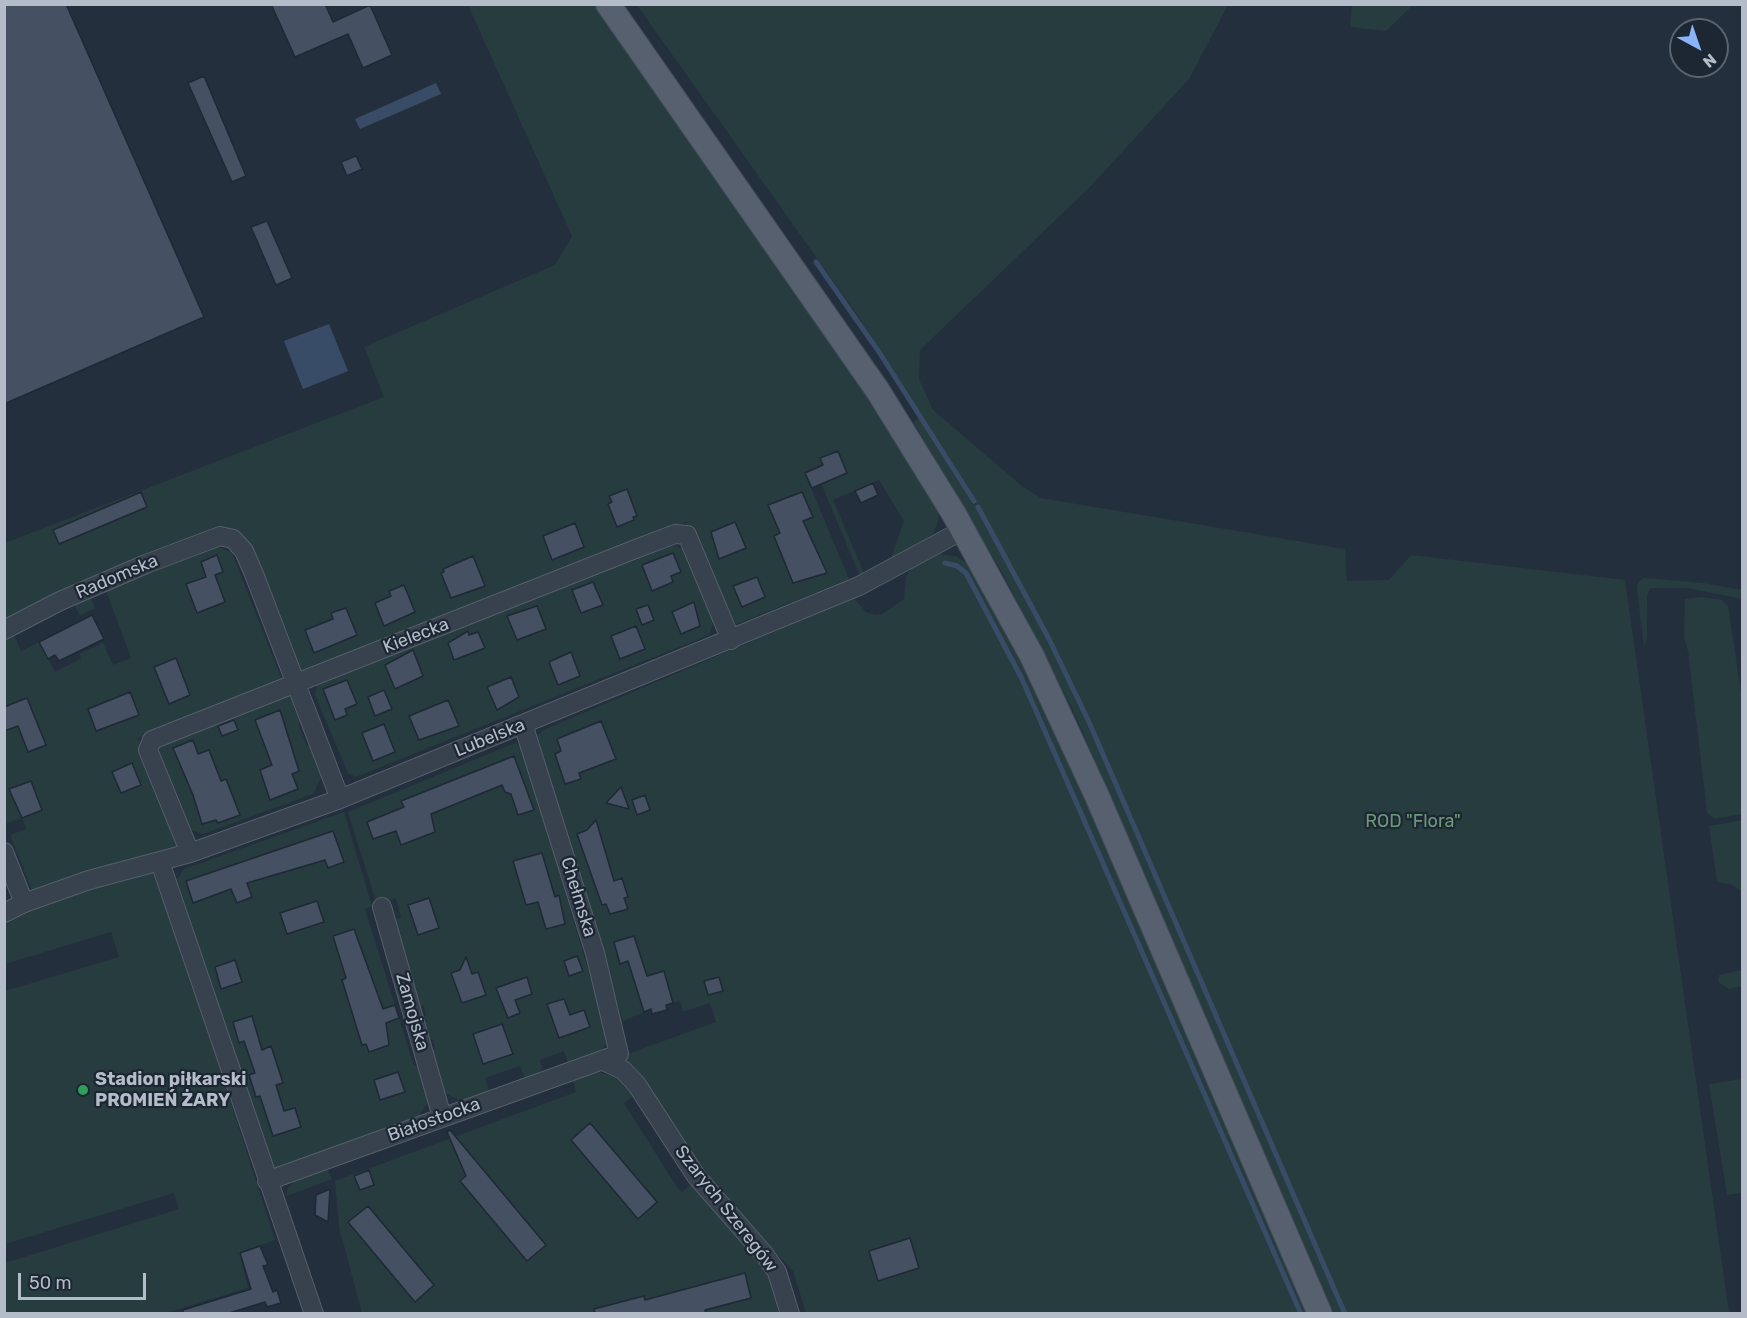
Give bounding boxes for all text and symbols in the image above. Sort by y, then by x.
north arrow [1669,18,1729,78]
text: N [1699,50,1720,72]
street label: Radomska [73,550,161,604]
street label: Kielecka [380,614,452,658]
street label: Lubelska [452,714,528,762]
park label: ROD "Flora" [1365,811,1461,833]
street label: Chełmska [556,855,600,939]
street label: Zamojska [391,971,433,1053]
place label: Stadion piłkarski PROMIEŃ ŻARY [95,1069,246,1112]
marker: Stadion piłkarski PROMIEŃ ŻARY [76,1083,90,1097]
street label: Białostocka [385,1093,483,1147]
street label: Szarych Szeregów [670,1142,782,1276]
scale bar [21,1261,148,1299]
text: 50 m [29,1272,72,1294]

